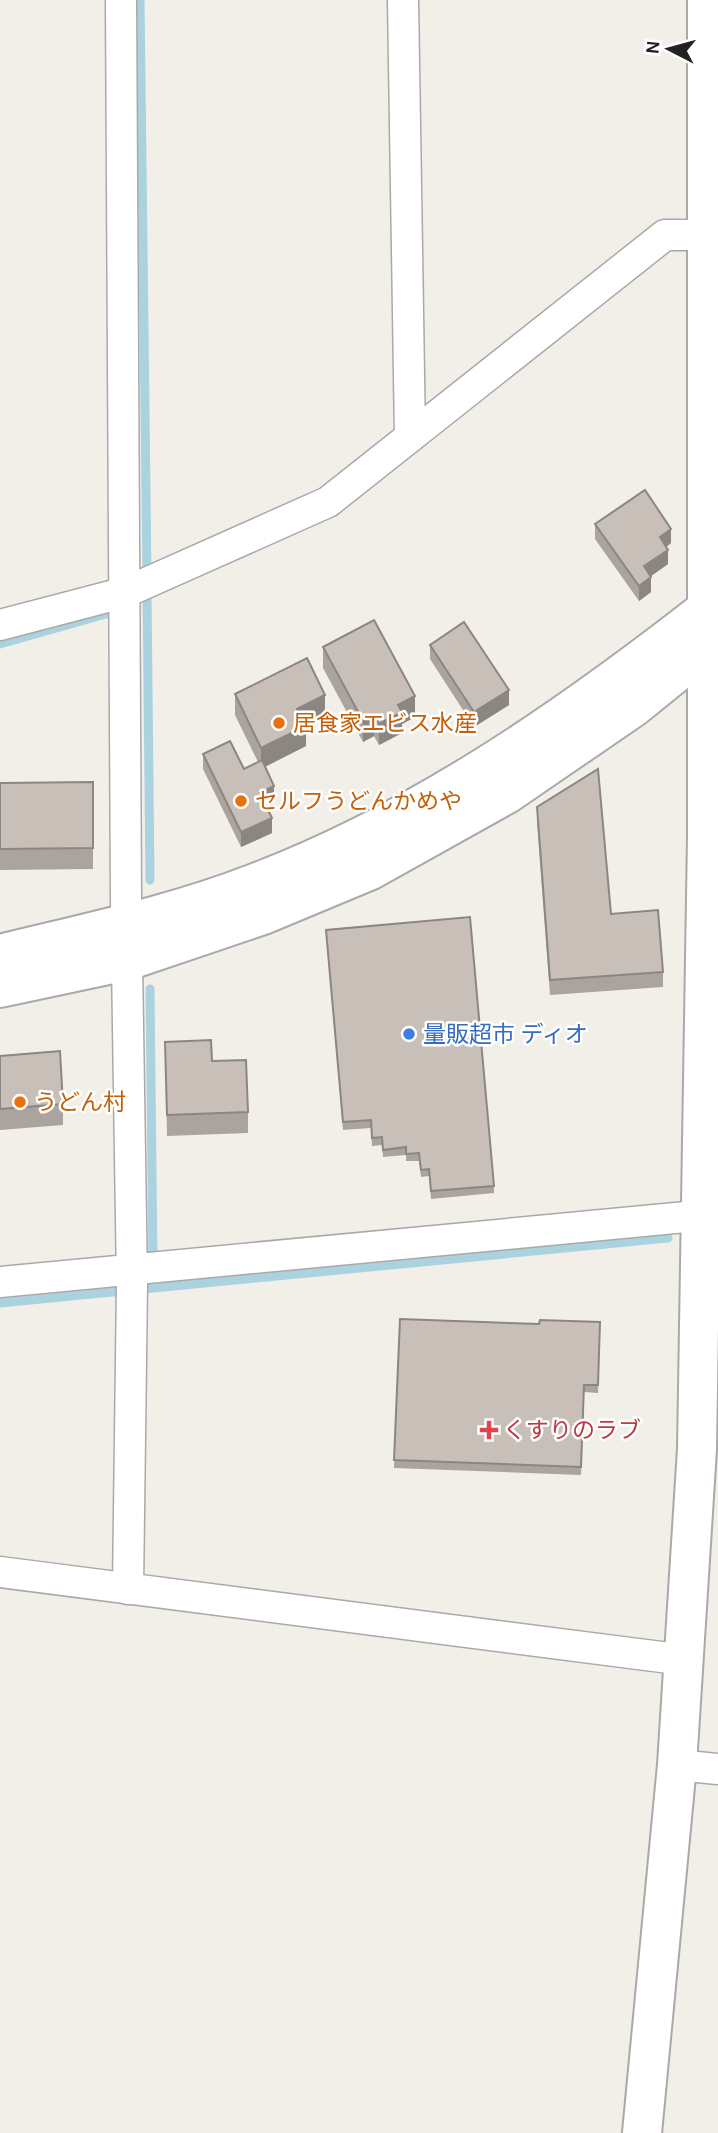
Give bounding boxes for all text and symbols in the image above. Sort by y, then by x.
north arrow [634,14,704,84]
text: N [641,39,665,55]
place label: 居食家エビス水産 [293,710,477,737]
marker: 居食家エビス水産 [271,715,287,731]
place label: セルフうどんかめや [255,788,462,815]
marker: セルフうどんかめや [233,793,249,809]
place label: 量販超市 ディオ [423,1021,588,1048]
marker: 量販超市 ディオ [401,1026,417,1042]
place label: うどん村 [34,1089,126,1116]
marker: うどん村 [12,1094,28,1110]
place label: くすりのラブ [503,1417,641,1444]
marker: くすりのラブ [481,1422,497,1438]

